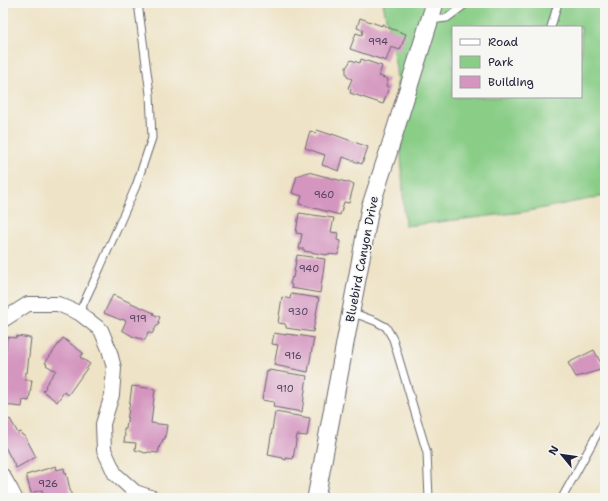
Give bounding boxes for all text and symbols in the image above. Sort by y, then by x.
legend [452,26,582,98]
text: Road [488,34,519,50]
house number: 994 [368,35,388,48]
text: Park [488,54,514,70]
text: Building [488,74,534,90]
house number: 960 [314,188,334,201]
street label: Bluebird Canyon Drive [342,194,382,323]
house number: 940 [299,262,319,275]
house number: 930 [288,305,308,318]
house number: 919 [129,312,147,325]
house number: 916 [284,349,302,362]
house number: 910 [276,382,294,395]
north arrow [542,435,582,475]
text: N [545,443,563,458]
house number: 926 [38,477,58,490]

